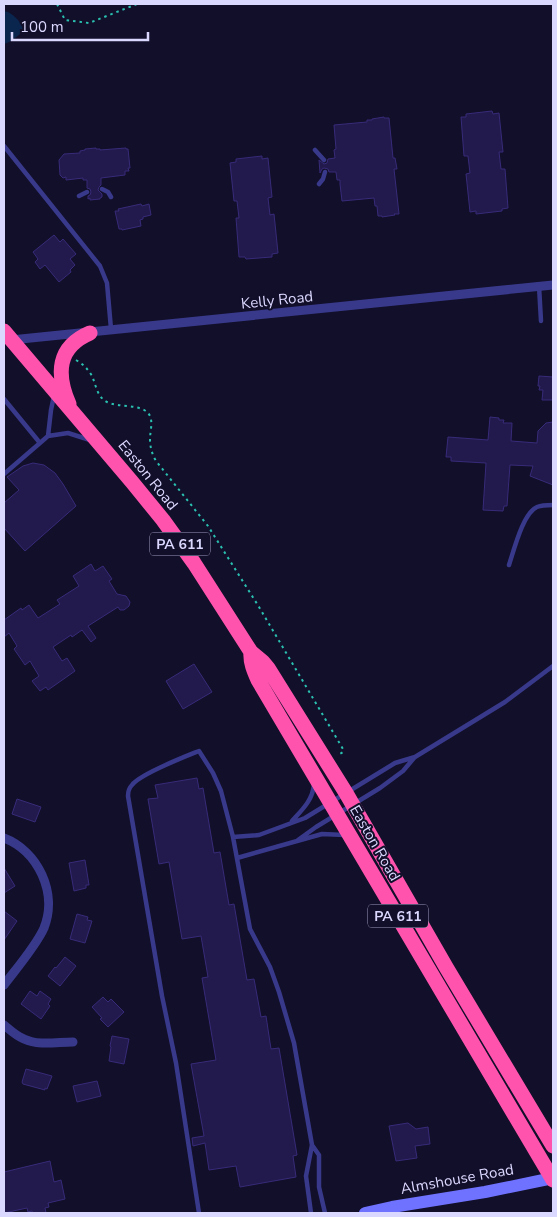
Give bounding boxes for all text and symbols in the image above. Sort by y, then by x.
scale bar [12,10,149,42]
text: 100 m [20,17,64,37]
street label: Kelly Road [240,286,314,314]
street label: Easton Road [114,436,182,514]
road number: PA 611 [150,532,210,556]
street label: Easton Road [345,801,405,885]
road number: PA 611 [368,904,428,928]
street label: Almshouse Road [399,1159,515,1199]

